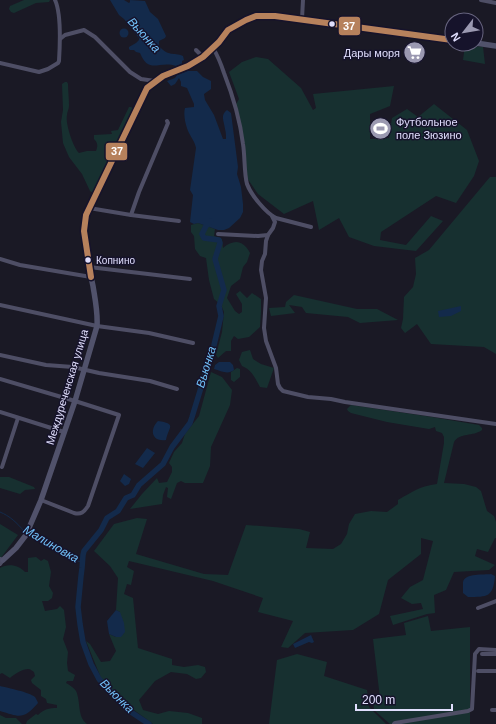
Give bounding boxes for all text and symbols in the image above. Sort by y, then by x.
north arrow [444,12,484,52]
water label: Вьюнка [125,15,164,56]
line badge: 37 [338,16,361,36]
unlabelled marker [327,19,337,29]
text: 37 [343,20,355,32]
text: N [448,31,463,44]
supermarket icon: Дары моря [402,40,428,66]
place label: Дары моря [344,47,400,59]
sports icon: Футбольное поле Зюзино [367,115,393,141]
place label: Футбольное поле Зюзино [396,116,462,141]
line badge: 37 [105,142,128,161]
text: 37 [111,145,123,157]
marker: Копнино [83,255,93,265]
place label: Копнино [96,255,135,266]
street label: Междуреченская улица [44,327,91,446]
water label: Вьюнка [193,344,219,389]
water label: Малиновка [21,522,82,566]
water label: Вьюнка [97,676,137,716]
scale bar [356,686,452,712]
text: 200 m [362,693,395,707]

